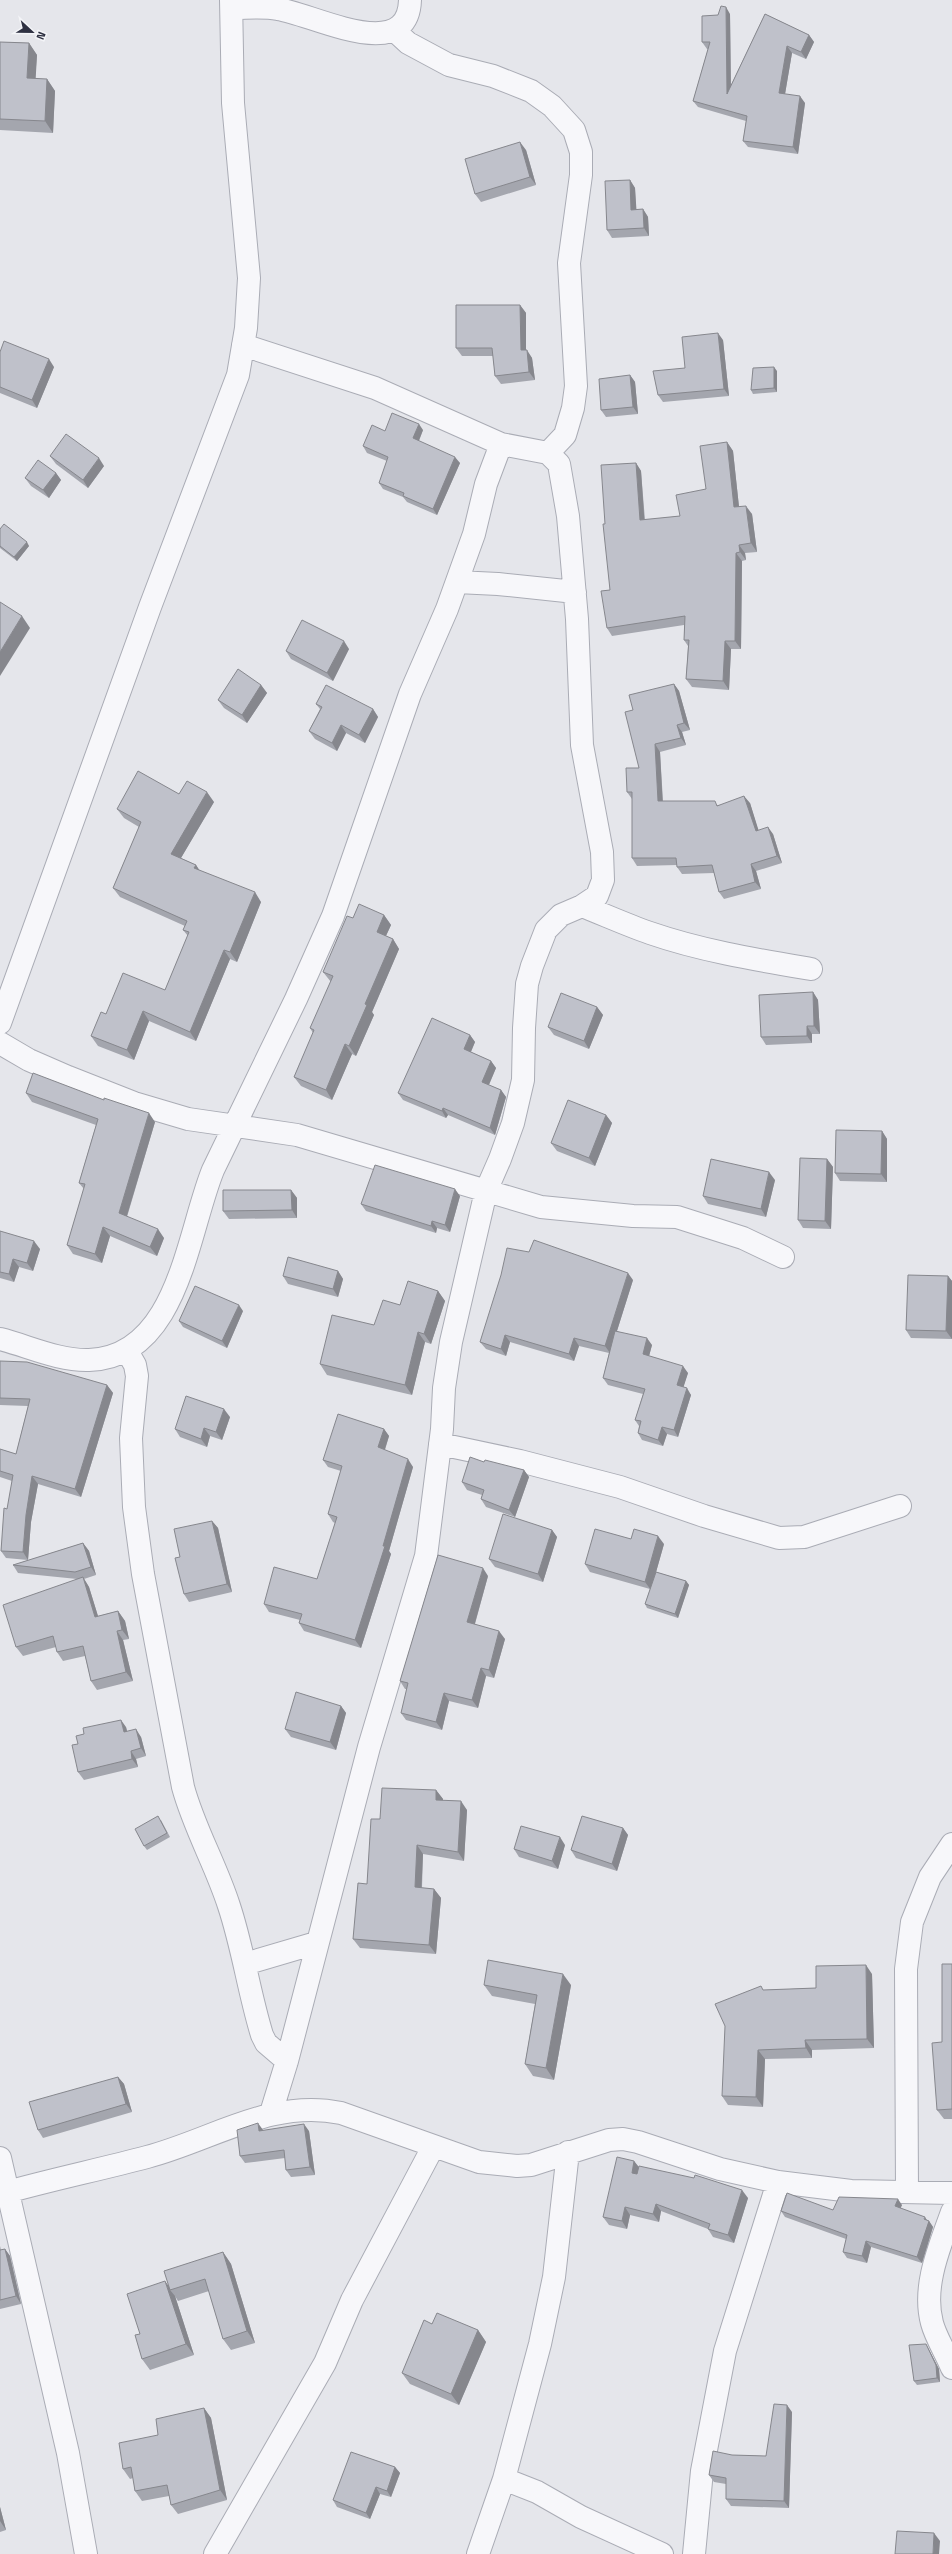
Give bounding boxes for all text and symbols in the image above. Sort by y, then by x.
north arrow [12,12,52,52]
text: N [32,29,50,42]

